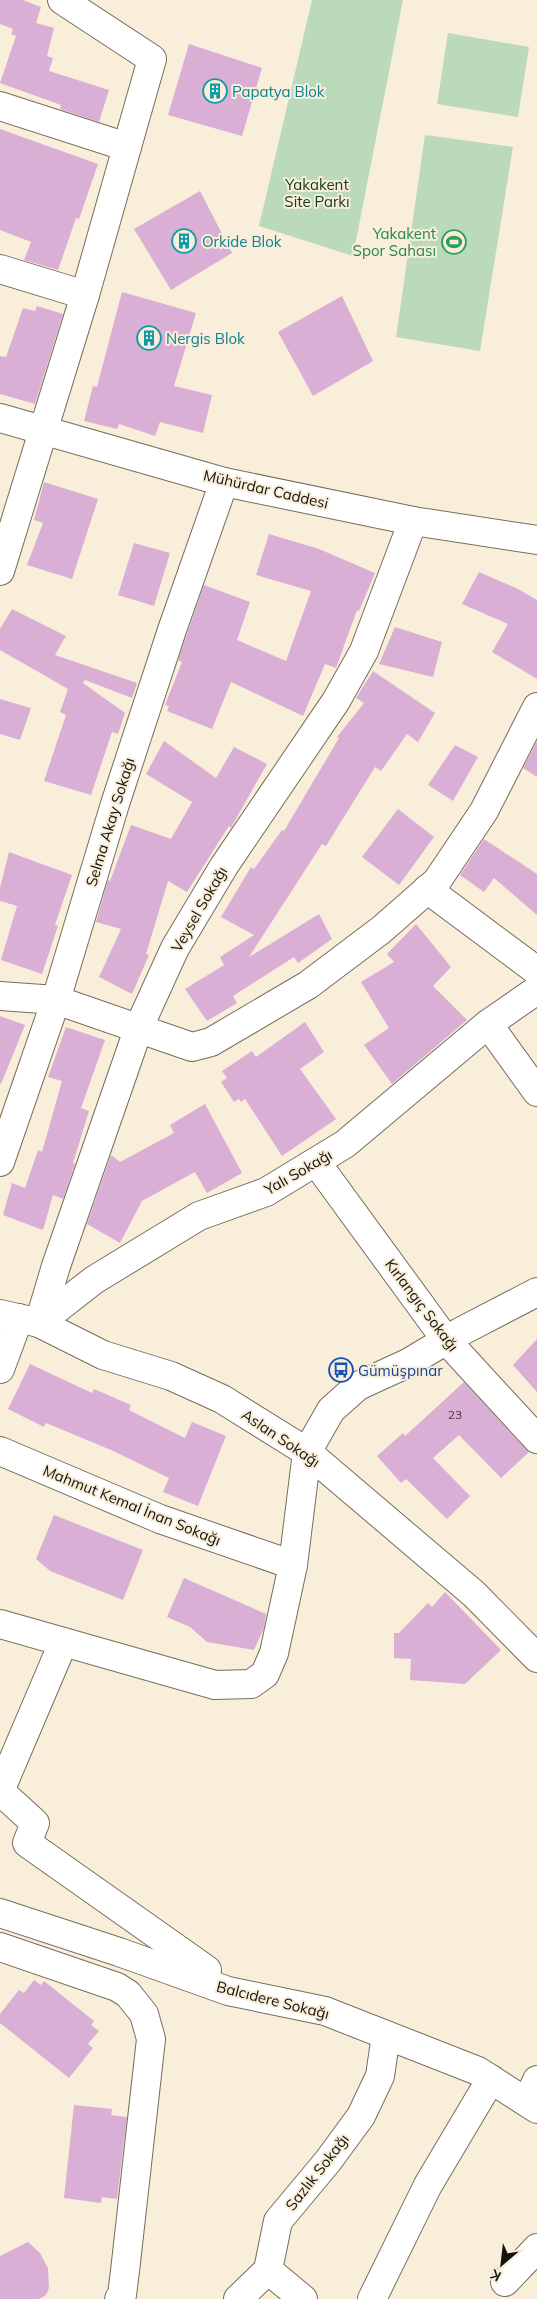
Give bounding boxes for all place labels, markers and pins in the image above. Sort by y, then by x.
building icon: Papatya Blok [202,78,228,104]
place label: Papatya Blok [232,82,325,101]
place label: Yakakent Spor Sahası [353,224,436,260]
building icon: Orkide Blok [171,228,197,254]
sports icon: Yakakent Spor Sahası [441,229,467,255]
place label: Orkide Blok [202,232,282,251]
building icon: Nergis Blok [136,325,162,351]
place label: Nergis Blok [166,329,245,348]
bus stop icon: Gümüşpınar [328,1357,354,1383]
place label: Gümüşpınar [358,1361,443,1380]

